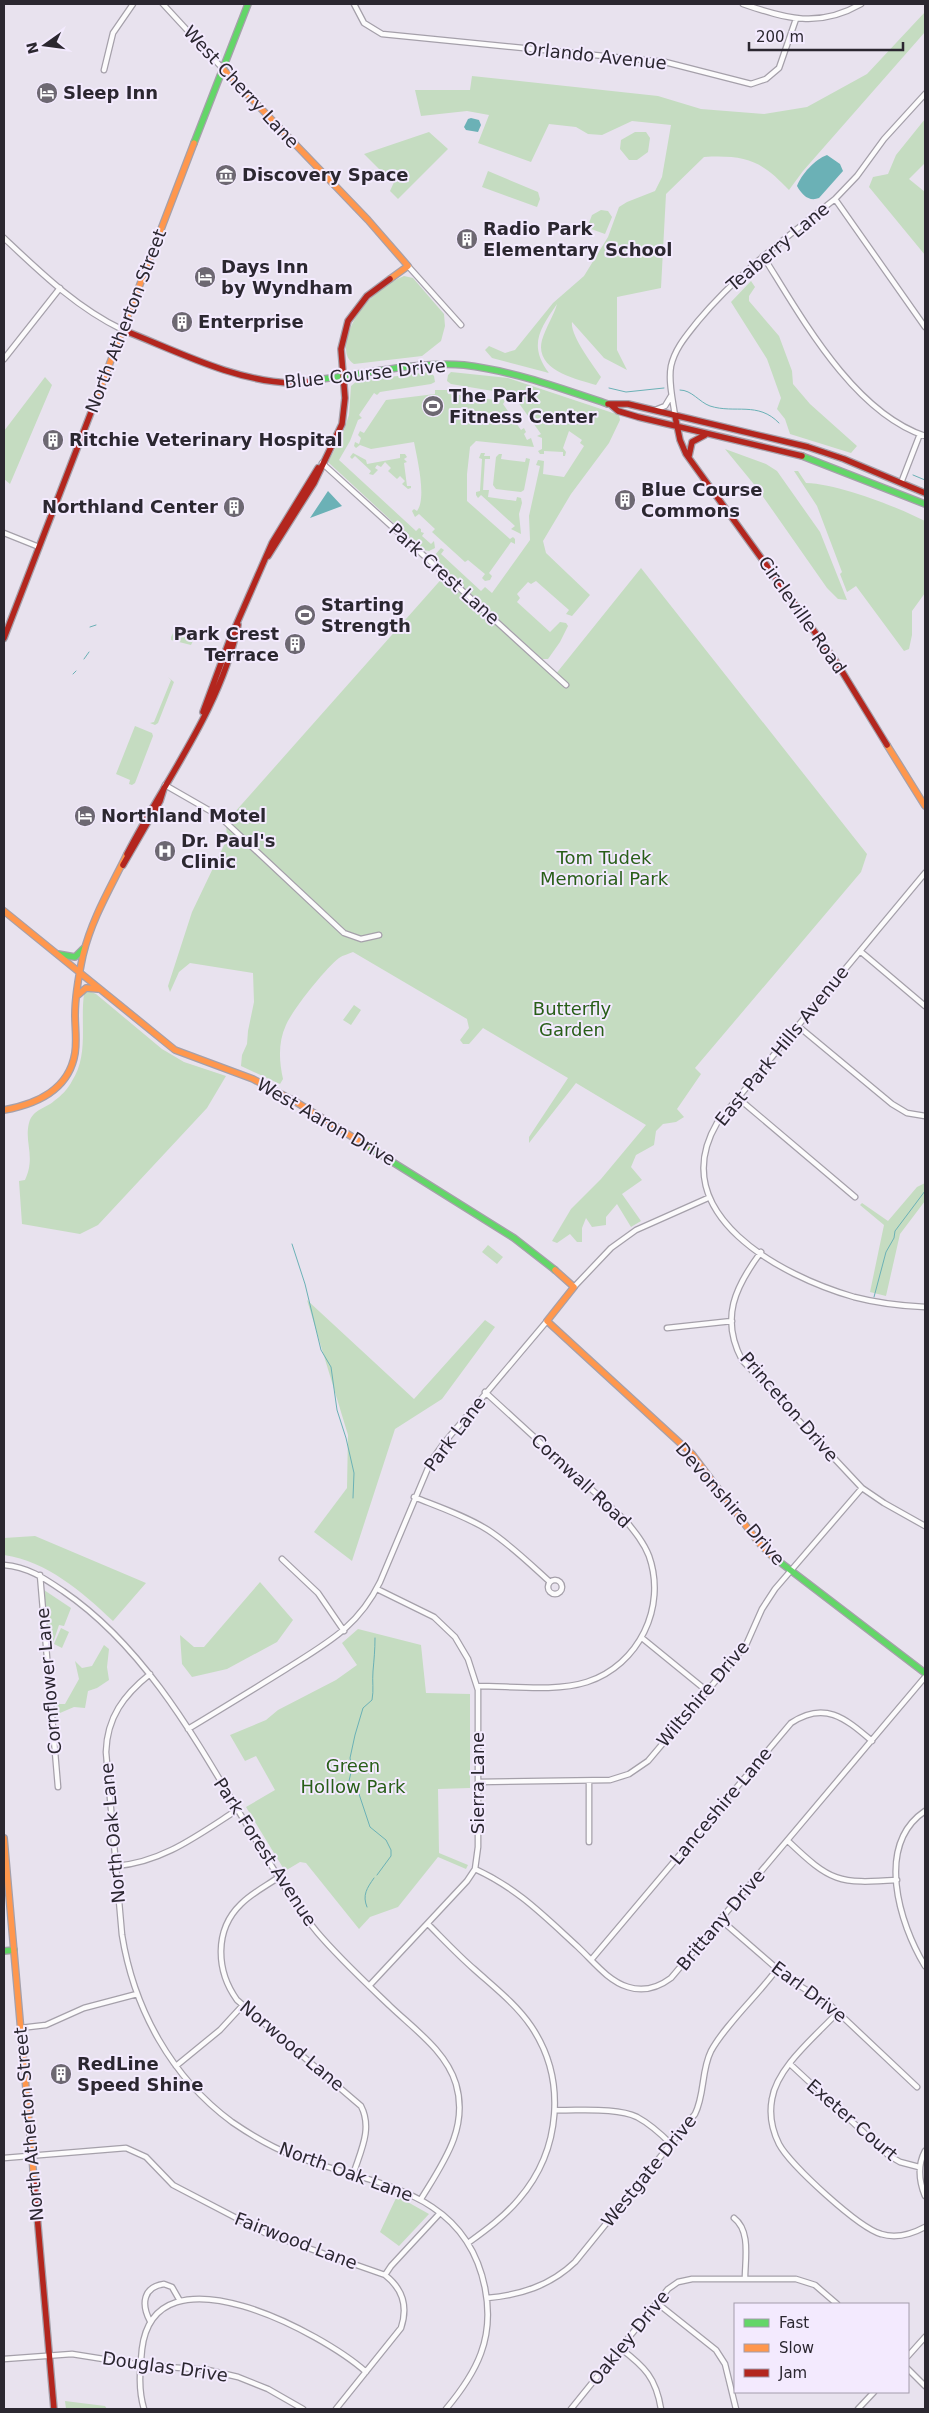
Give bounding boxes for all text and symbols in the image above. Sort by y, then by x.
north arrow [20,20,70,70]
scale bar [749,20,903,52]
street label: West Cherry Lane [179,21,303,152]
text: 200 m [756,28,804,46]
street label: Orlando Avenue [522,38,668,73]
text: N [23,41,42,56]
hotel icon: Sleep Inn [35,81,59,105]
place label: Sleep Inn [63,82,158,103]
museum icon: Discovery Space [214,163,238,187]
place label: Discovery Space [242,164,409,185]
street label: Teaberry Lane [722,198,833,296]
place label: Radio Park Elementary School [483,218,672,260]
street label: North Atherton Street [81,226,170,416]
building icon: Radio Park Elementary School [455,227,479,251]
place label: Days Inn by Wyndham [221,256,353,298]
hotel icon: Days Inn by Wyndham [193,265,217,289]
building icon: Enterprise [170,310,194,334]
place label: Enterprise [198,311,304,332]
street label: Blue Course Drive [283,355,447,392]
place label: The Park Fitness Center [449,385,597,427]
sports icon: The Park Fitness Center [421,394,445,418]
building icon: Ritchie Veterinary Hospital [41,428,65,452]
place label: Ritchie Veterinary Hospital [69,429,343,450]
place label: Blue Course Commons [641,479,762,521]
building icon: Blue Course Commons [613,488,637,512]
building icon: Northland Center [222,495,246,519]
place label: Northland Center [42,496,218,517]
street label: Park Crest Lane [385,519,504,629]
street label: Circleville Road [754,552,851,677]
place label: Starting Strength [321,594,411,636]
sports icon: Starting Strength [293,603,317,627]
place label: Park Crest Terrace [173,623,279,665]
building icon: Park Crest Terrace [283,632,307,656]
hotel icon: Northland Motel [73,804,97,828]
place label: Northland Motel [101,805,266,826]
place label: Dr. Paul's Clinic [181,830,275,872]
hospital icon: Dr. Paul's Clinic [153,839,177,863]
park label: Tom Tudek Memorial Park [540,847,669,889]
street label: East Park Hills Avenue [711,961,853,1130]
park label: Butterfly Garden [533,998,612,1040]
street label: West Aaron Drive [253,1073,399,1170]
street label: Princeton Drive [736,1348,843,1466]
street label: Park Lane [420,1392,490,1475]
street label: Cornwall Road [527,1429,636,1532]
street label: Devonshire Drive [671,1438,789,1569]
street label: Cornflower Lane [32,1607,65,1755]
street label: Wiltshire Drive [652,1636,753,1751]
street label: Sierra Lane [467,1732,488,1834]
street label: Lanceshire Lane [665,1743,776,1869]
park label: Green Hollow Park [301,1755,406,1797]
street label: North Oak Lane [96,1762,129,1904]
street label: Park Forest Avenue [210,1774,321,1930]
street label: Brittany Drive [672,1865,769,1975]
street label: Earl Drive [768,1957,851,2027]
street label: Norwood Lane [236,1996,349,2095]
street label: North Atherton Street [10,2026,47,2222]
place label: RedLine Speed Shine [77,2053,203,2095]
building icon: RedLine Speed Shine [49,2062,73,2086]
street label: Exeter Court [803,2075,902,2165]
street label: Westgate Drive [597,2110,700,2231]
street label: North Oak Lane [276,2138,416,2206]
street label: Fairwood Lane [232,2208,360,2274]
street label: Oakley Drive [584,2286,673,2389]
legend [734,2303,909,2393]
text: Fast [779,2314,809,2332]
text: Slow [779,2339,814,2357]
street label: Douglas Drive [101,2347,229,2386]
text: Jam [778,2364,807,2382]

